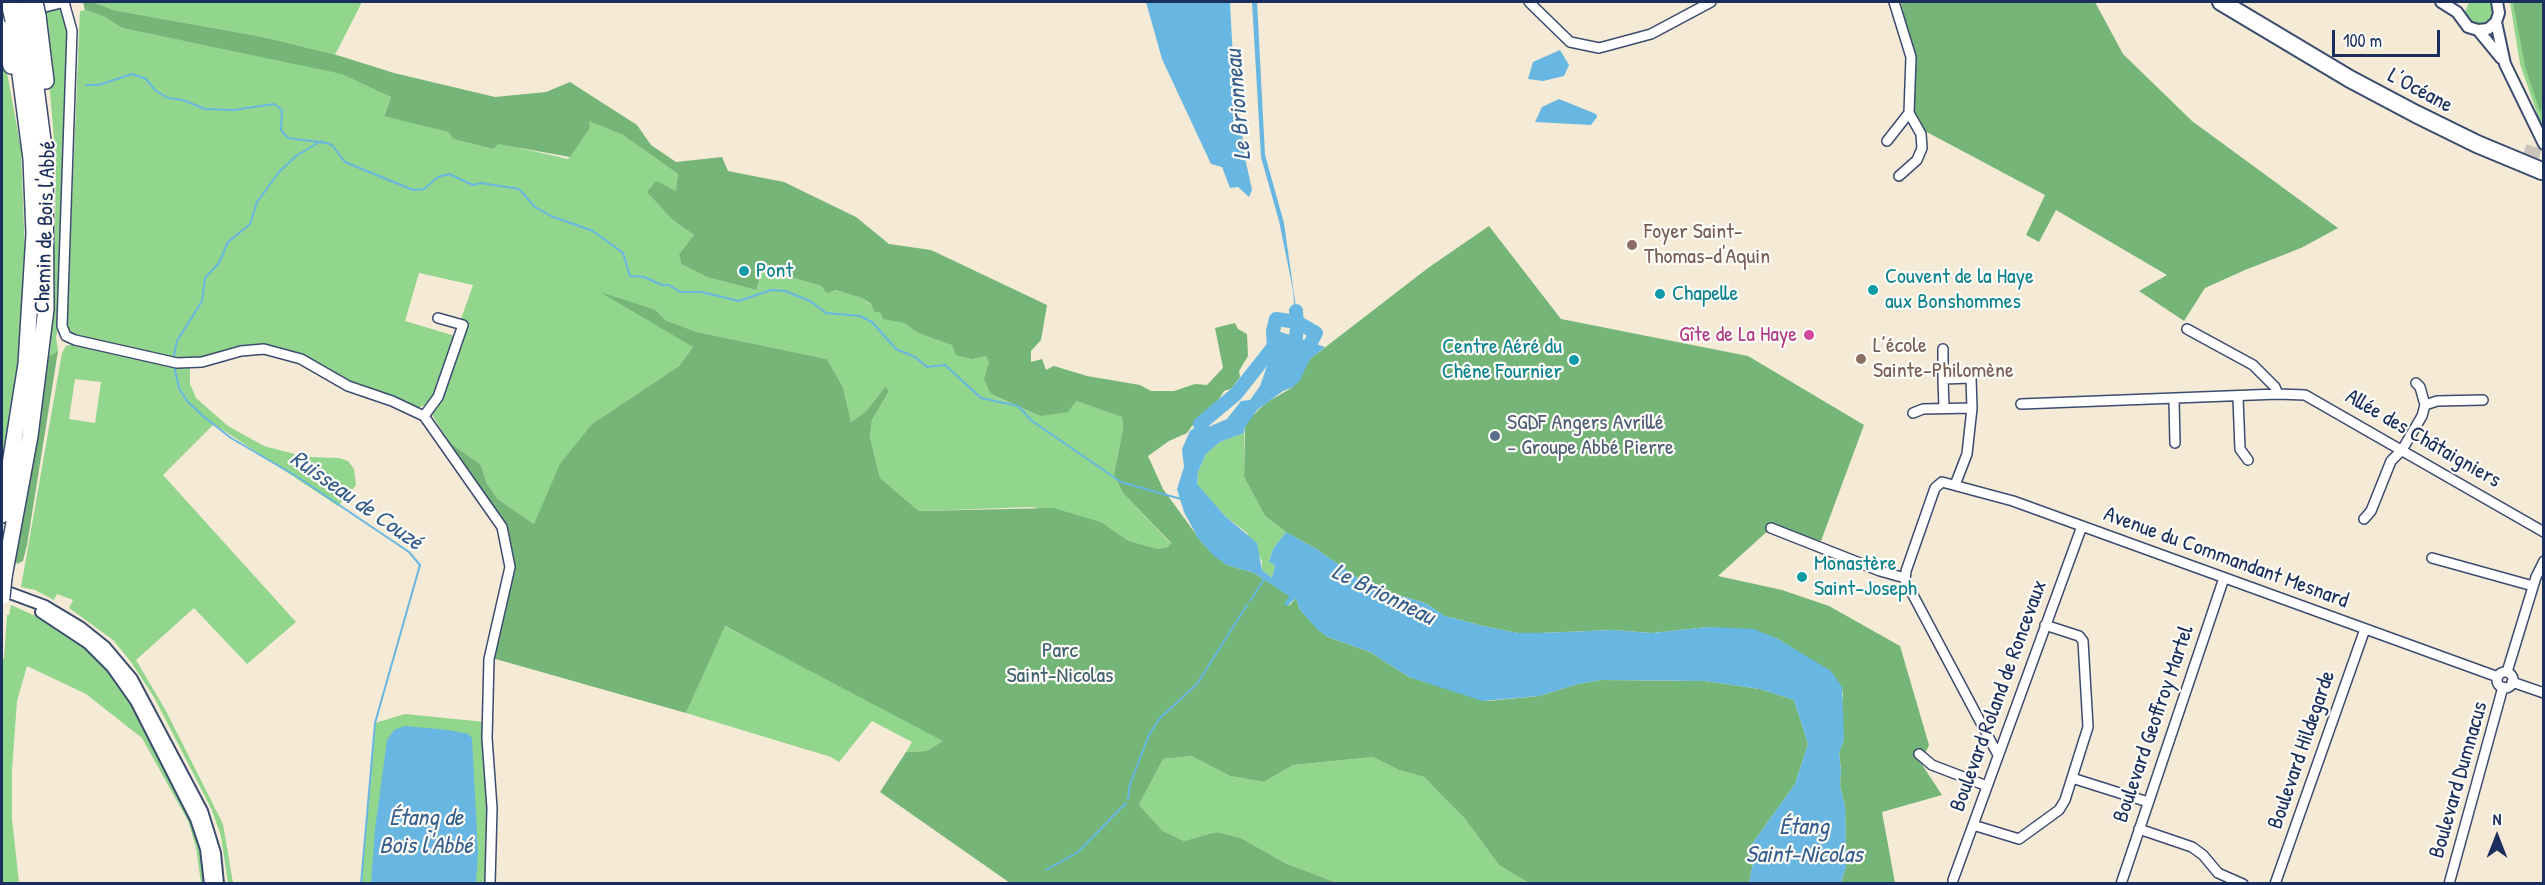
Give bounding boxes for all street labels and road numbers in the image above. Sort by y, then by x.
street label: L’Océane [2383,63,2457,119]
street label: Chemin de Bois l'Abbé [30,140,62,314]
street label: Allée des Châtaigniers [2341,384,2505,494]
street label: Avenue du Commandant Mesnard [2100,501,2352,615]
street label: Boulevard Roland de Roncevaux [1945,577,2053,815]
street label: Boulevard Geoffroy Martel [2108,622,2200,826]
street label: Boulevard Hildegarde [2263,667,2341,833]
street label: Boulevard Dumnacus [2424,699,2494,861]

